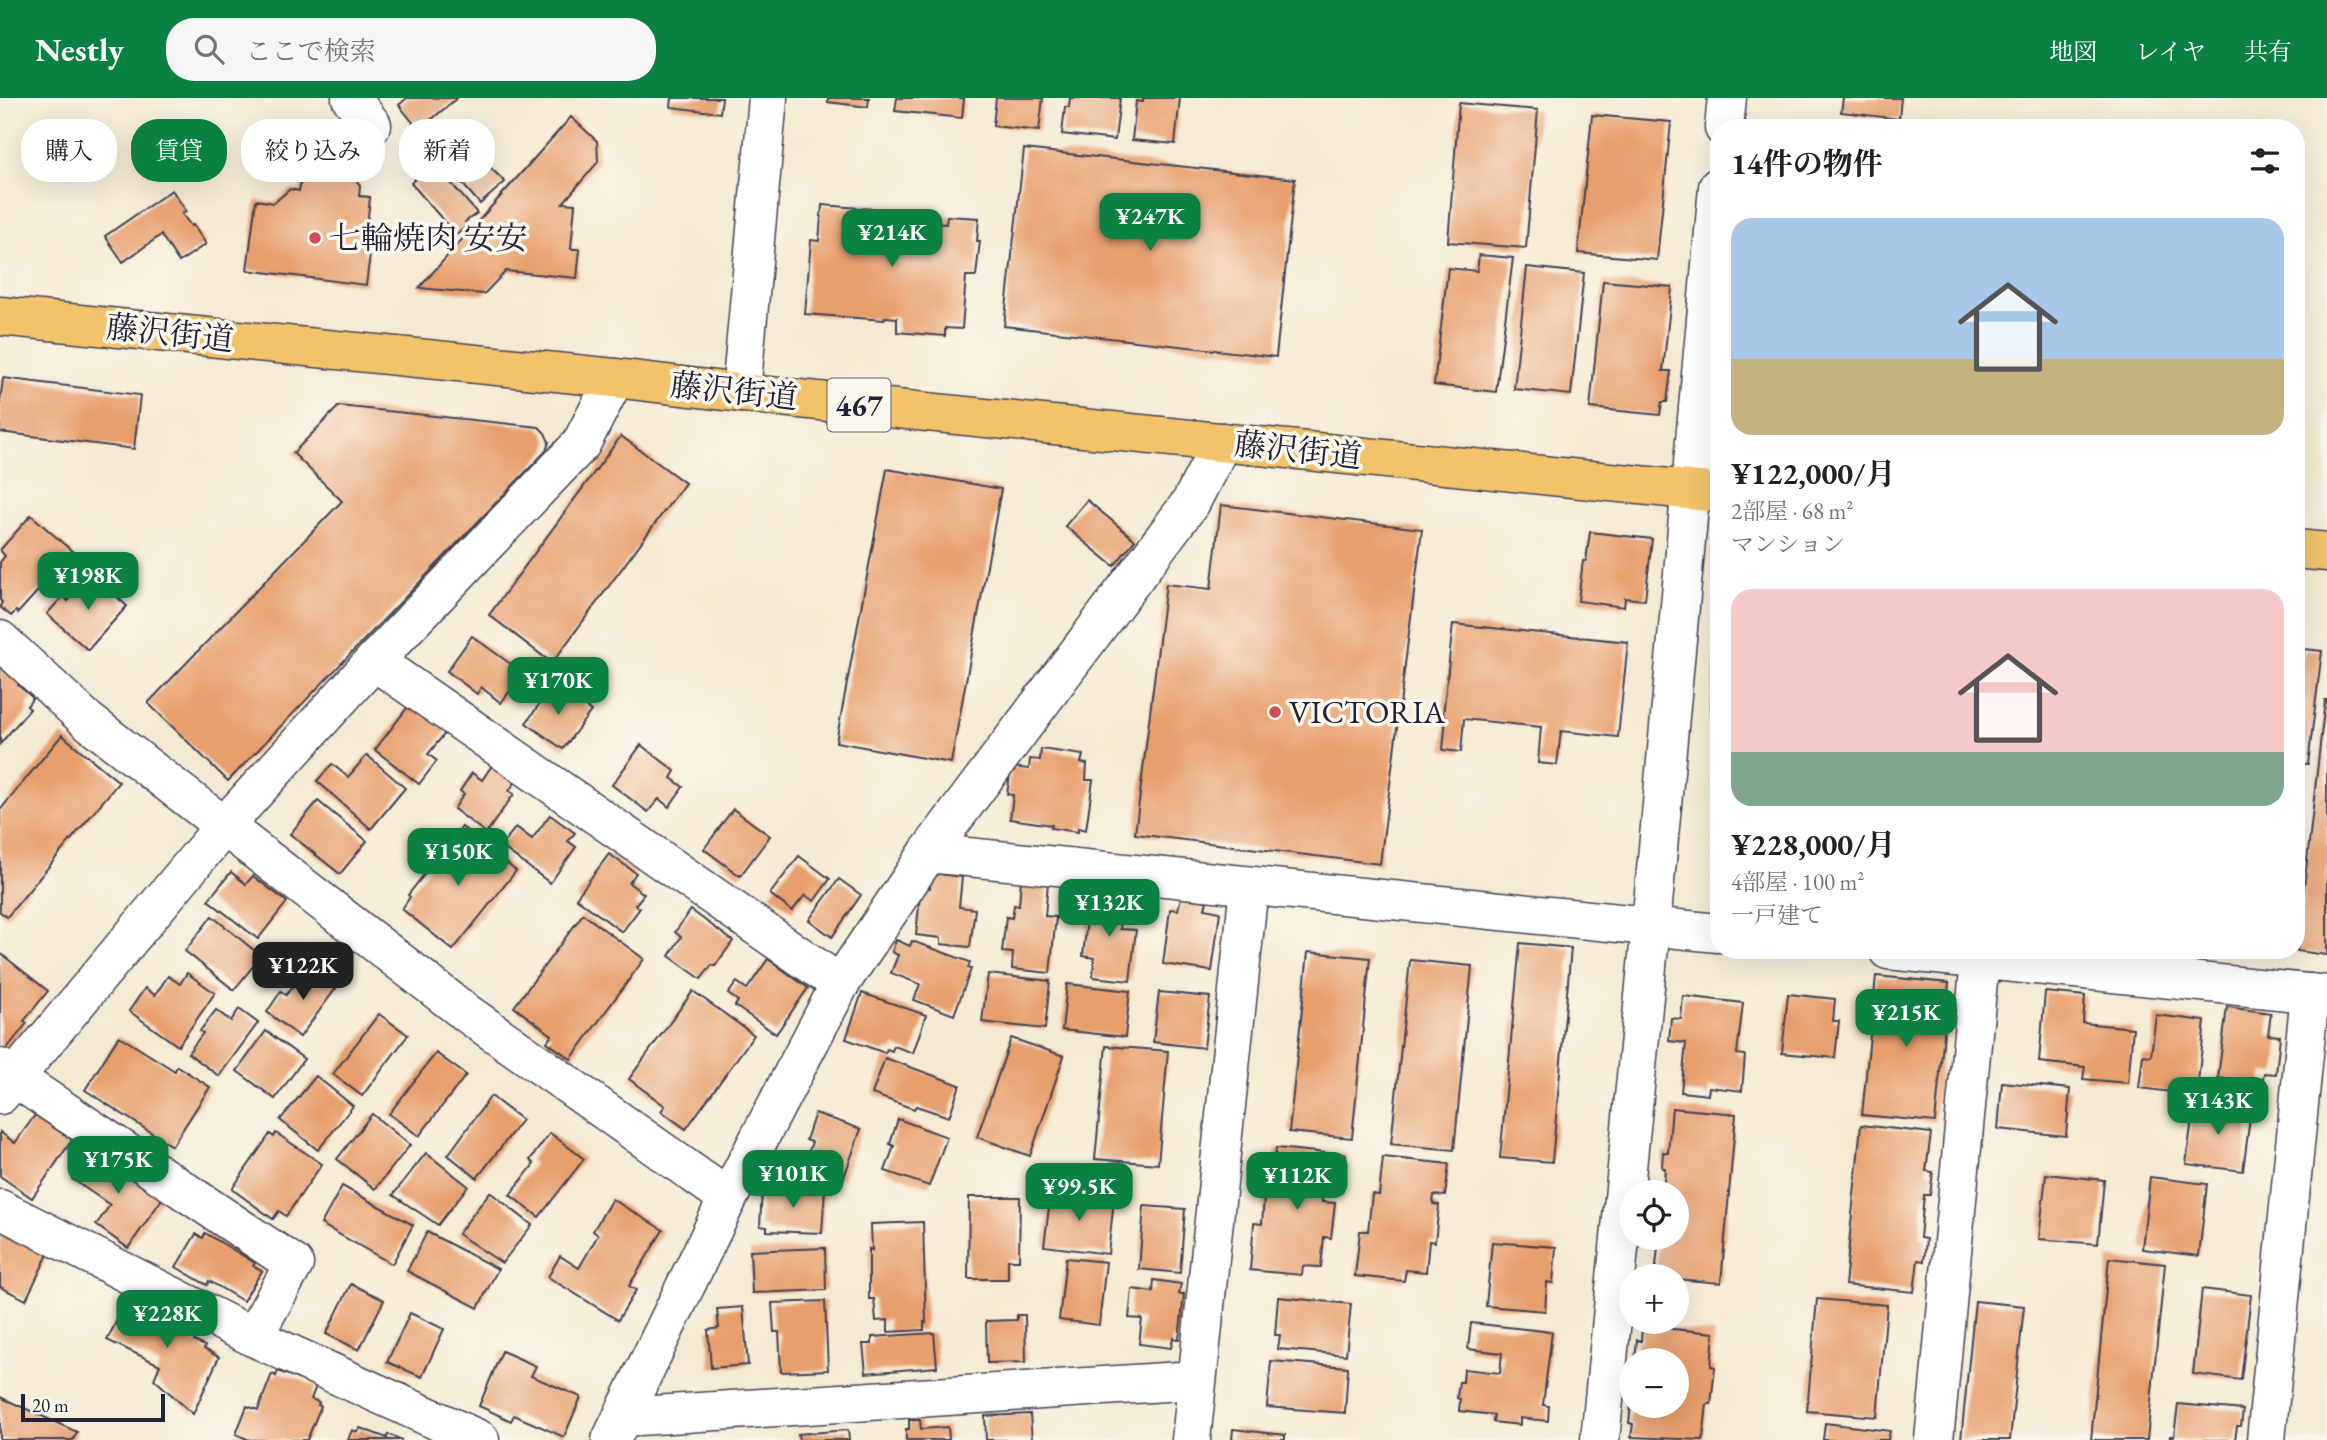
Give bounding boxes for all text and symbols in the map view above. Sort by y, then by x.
search box [166,18,656,81]
text: Nestly [35,28,124,71]
icon: search [190,30,228,68]
text: ここで検索 [246,34,376,68]
text: 地図 [2049,36,2097,67]
text: レイヤ [2135,36,2206,67]
text: 共有 [2244,36,2292,67]
chip: 購入 [21,119,117,182]
chip: 賃貸 [131,119,227,182]
chip: 絞り込み [241,119,385,182]
chip: 新着 [399,119,495,182]
icon: filters [2246,142,2284,180]
text: 14件の物件 [1731,144,1883,183]
pin: ¥247K [1101,194,1199,253]
text: ¥247K [1115,201,1185,231]
pin: ¥214K [843,209,941,269]
place label: 七輪焼肉 安安 [329,217,527,259]
text: ¥214K [857,217,927,247]
marker: 七輪焼肉 安安 [307,230,323,246]
icon: home [1945,264,2071,390]
street label: 藤沢街道 [104,305,236,361]
street label: 藤沢街道 [668,363,800,419]
road number: 467 [828,378,890,432]
street label: 藤沢街道 [1232,422,1364,478]
text: ¥122,000/月 [1731,454,1895,493]
text: 2部屋 · 68 m² [1731,496,1853,526]
text: マンション [1731,529,1845,559]
pin: ¥198K [39,552,137,612]
text: ¥198K [53,560,123,590]
icon: home [1945,635,2071,761]
pin: ¥170K [509,658,607,717]
text: ¥170K [523,665,593,695]
place label: VICTORIA [1289,691,1446,733]
marker: VICTORIA [1267,704,1283,720]
text: ¥228,000/月 [1731,825,1895,864]
pin: ¥150K [409,828,507,888]
text: ¥150K [423,836,493,866]
text: 4部屋 · 100 m² [1731,867,1864,897]
pin: ¥132K [1060,880,1158,939]
text: ¥132K [1074,887,1144,917]
text: 一戸建て [1731,900,1823,930]
pin: ¥122K [254,942,352,1002]
text: ¥122K [268,950,338,980]
pin: ¥215K [1857,990,1955,1049]
text: ¥215K [1871,997,1941,1027]
pin: ¥143K [2169,1077,2267,1137]
text: ¥143K [2183,1085,2253,1115]
pin: ¥175K [69,1136,167,1196]
text: ¥175K [83,1144,153,1174]
pin: ¥101K [744,1150,842,1210]
pin: ¥112K [1248,1152,1346,1212]
text: ¥101K [758,1158,828,1188]
text: ¥112K [1262,1160,1332,1190]
pin: ¥99.5K [1022,1164,1136,1223]
text: ¥99.5K [1042,1171,1116,1201]
map controls [1619,1180,1689,1418]
button: locate [1619,1180,1689,1250]
button: + [1619,1264,1689,1334]
pin: ¥228K [118,1290,216,1350]
text: ¥228K [132,1298,202,1328]
button: − [1619,1348,1689,1418]
scale bar [21,1391,164,1423]
text: 20 m [32,1393,69,1418]

